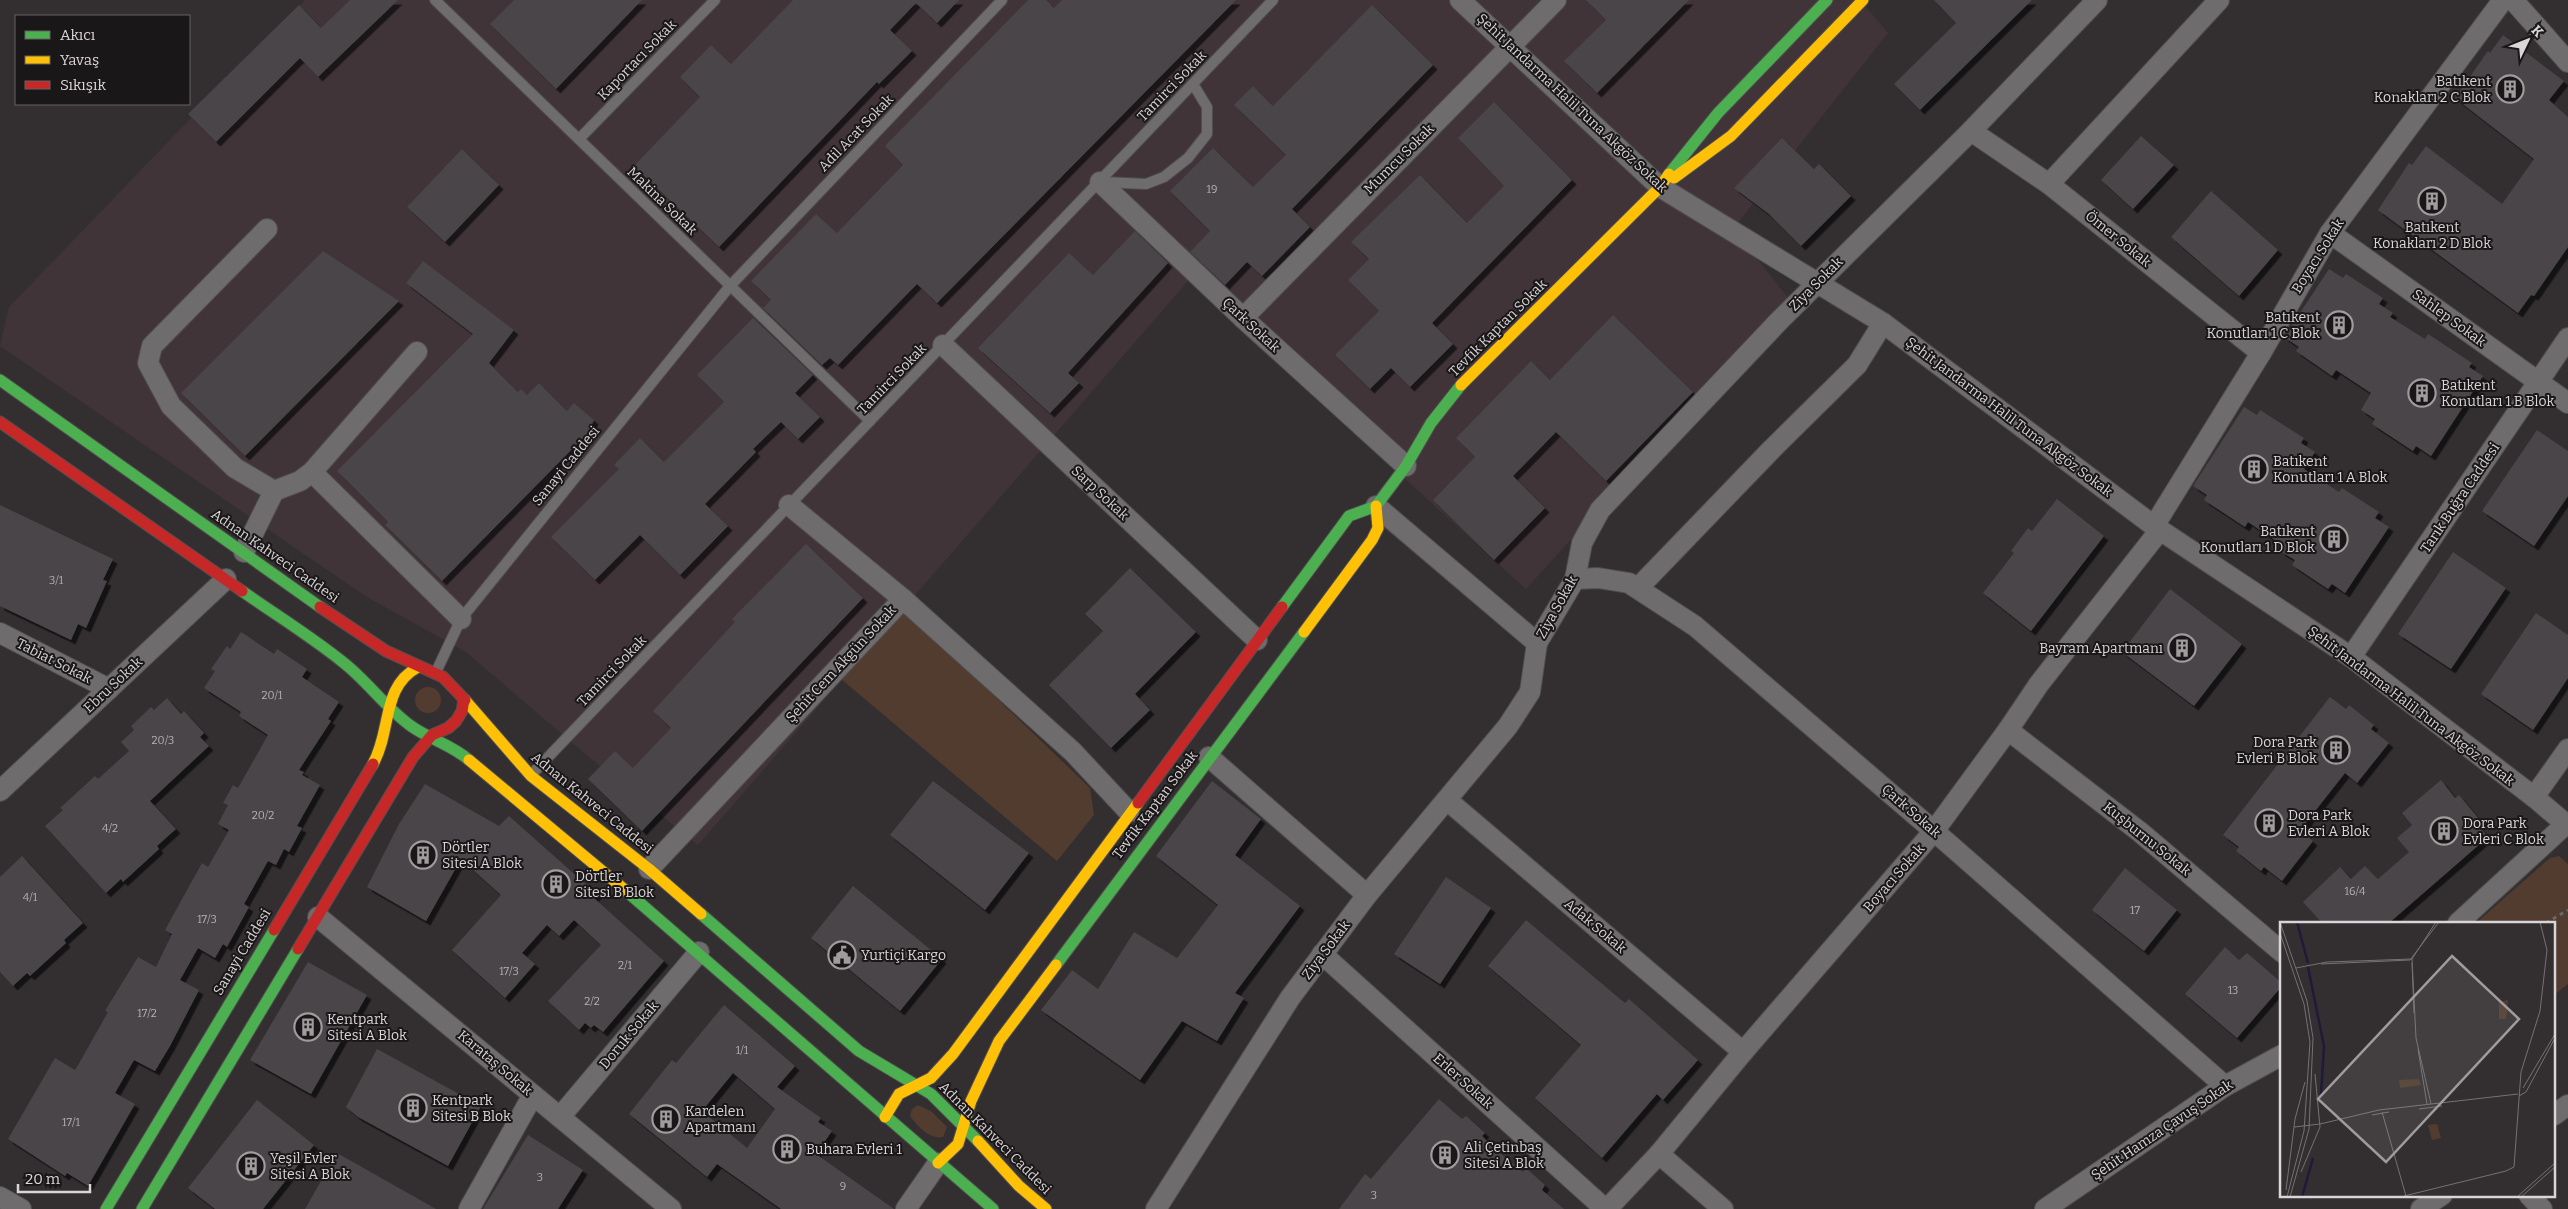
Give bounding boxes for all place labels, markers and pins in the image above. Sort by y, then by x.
place label: Batıkent Konakları 2 C Blok [2374,73,2491,106]
building icon: Batıkent Konakları 2 C Blok [2495,74,2525,104]
building icon: Batıkent Konakları 2 D Blok [2417,186,2447,216]
place label: Batıkent Konakları 2 D Blok [2373,219,2491,252]
place label: Batıkent Konutları 1 C Blok [2206,309,2320,342]
building icon: Batıkent Konutları 1 C Blok [2324,310,2354,340]
place label: Batıkent Konutları 1 B Blok [2441,377,2555,410]
building icon: Batıkent Konutları 1 B Blok [2407,378,2437,408]
place label: Batıkent Konutları 1 A Blok [2273,453,2387,486]
building icon: Batıkent Konutları 1 A Blok [2239,454,2269,484]
place label: Batıkent Konutları 1 D Blok [2200,523,2315,556]
building icon: Batıkent Konutları 1 D Blok [2319,524,2349,554]
building icon: Bayram Apartmanı [2167,633,2197,663]
place label: Bayram Apartmanı [2039,640,2163,657]
place label: Dora Park Evleri B Blok [2236,734,2317,767]
building icon: Dora Park Evleri B Blok [2321,735,2351,765]
place label: Dora Park Evleri A Blok [2288,807,2370,840]
building icon: Dora Park Evleri A Blok [2254,808,2284,838]
place label: Dora Park Evleri C Blok [2463,815,2544,848]
building icon: Dora Park Evleri C Blok [2429,816,2459,846]
place label: Dörtler Sitesi A Blok [442,839,522,872]
building icon: Dörtler Sitesi A Blok [408,840,438,870]
place label: Dörtler Sitesi B Blok [575,868,654,901]
building icon: Dörtler Sitesi B Blok [541,869,571,899]
public building icon: Yurtiçi Kargo [827,940,857,970]
place label: Yurtiçi Kargo [861,947,946,964]
place label: Kentpark Sitesi A Blok [327,1011,407,1044]
building icon: Kentpark Sitesi A Blok [293,1012,323,1042]
place label: Kentpark Sitesi B Blok [432,1092,511,1125]
building icon: Kentpark Sitesi B Blok [398,1093,428,1123]
place label: Kardelen Apartmanı [685,1103,756,1136]
building icon: Kardelen Apartmanı [651,1104,681,1134]
building icon: Buhara Evleri 1 [772,1134,802,1164]
place label: Ali Çetinbaş Sitesi A Blok [1464,1139,1544,1172]
building icon: Ali Çetinbaş Sitesi A Blok [1430,1140,1460,1170]
place label: Buhara Evleri 1 [806,1141,902,1158]
place label: Yeşil Evler Sitesi A Blok [270,1150,350,1183]
building icon: Yeşil Evler Sitesi A Blok [236,1151,266,1181]

